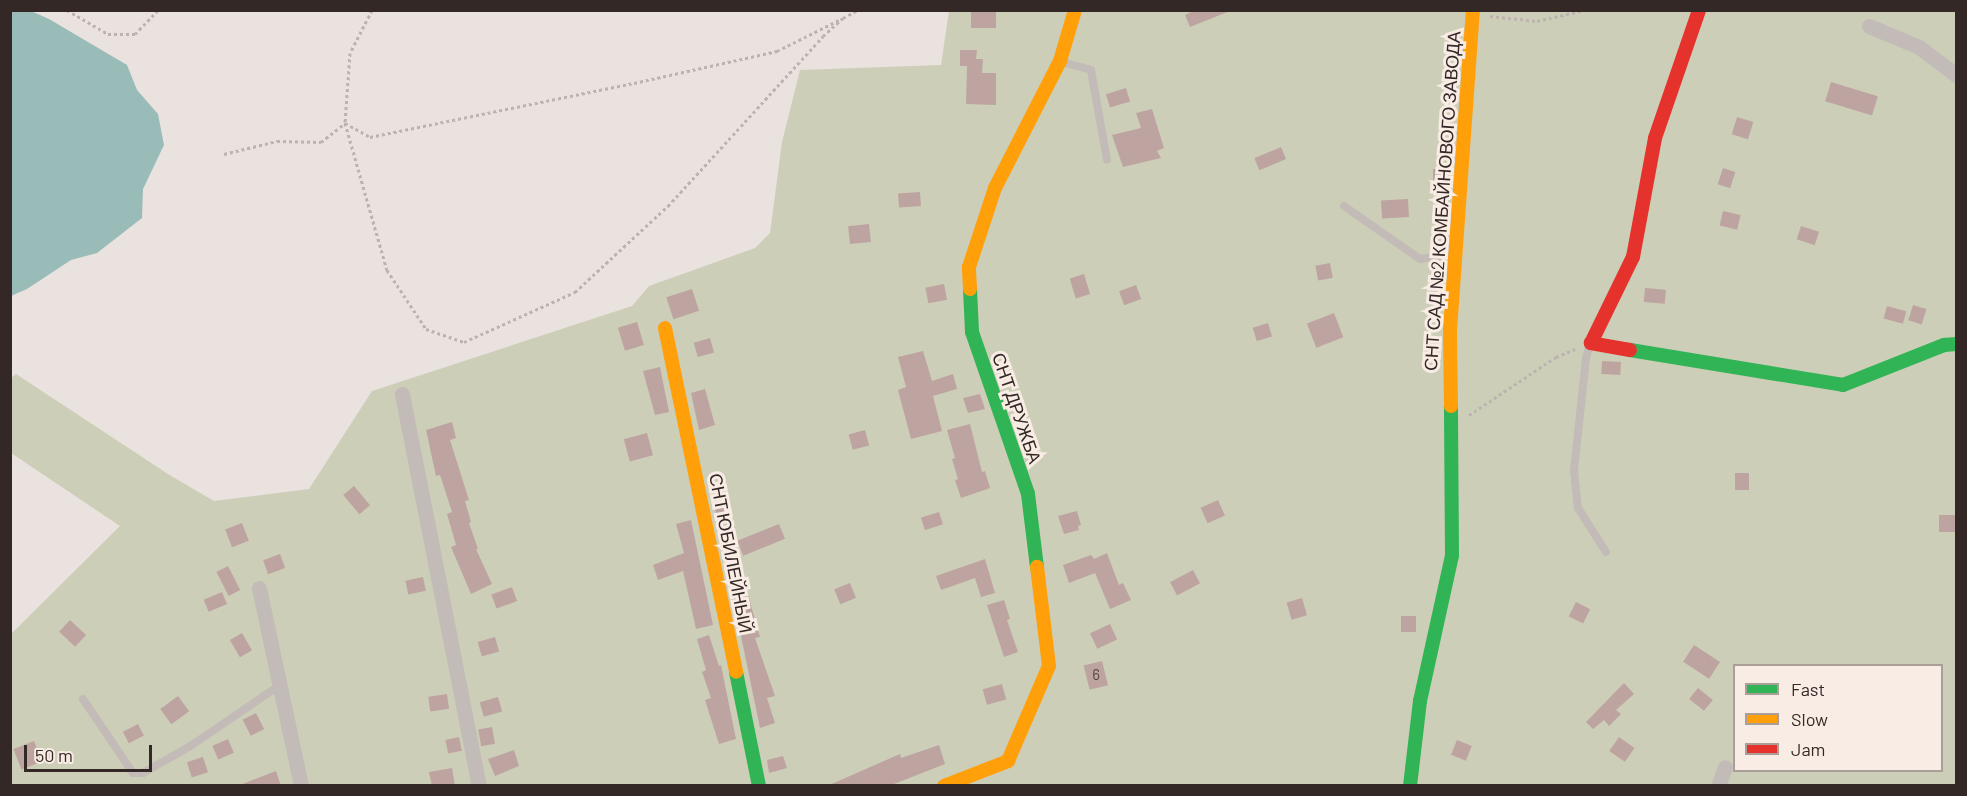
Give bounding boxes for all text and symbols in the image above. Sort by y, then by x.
street label: СНТ САД №2 КОМБАЙНОВОГО ЗАВОДА [1419,30,1465,372]
street label: СНТ ДРУЖБА [988,350,1046,466]
street label: СНТ ЮБИЛЕЙНЫЙ [705,471,757,635]
legend [1733,664,1943,772]
house number: 6 [1092,666,1100,684]
text: Fast [1791,678,1825,700]
text: Slow [1791,708,1828,730]
scale bar [27,733,154,771]
text: Jam [1791,738,1825,760]
text: 50 m [35,744,73,766]

